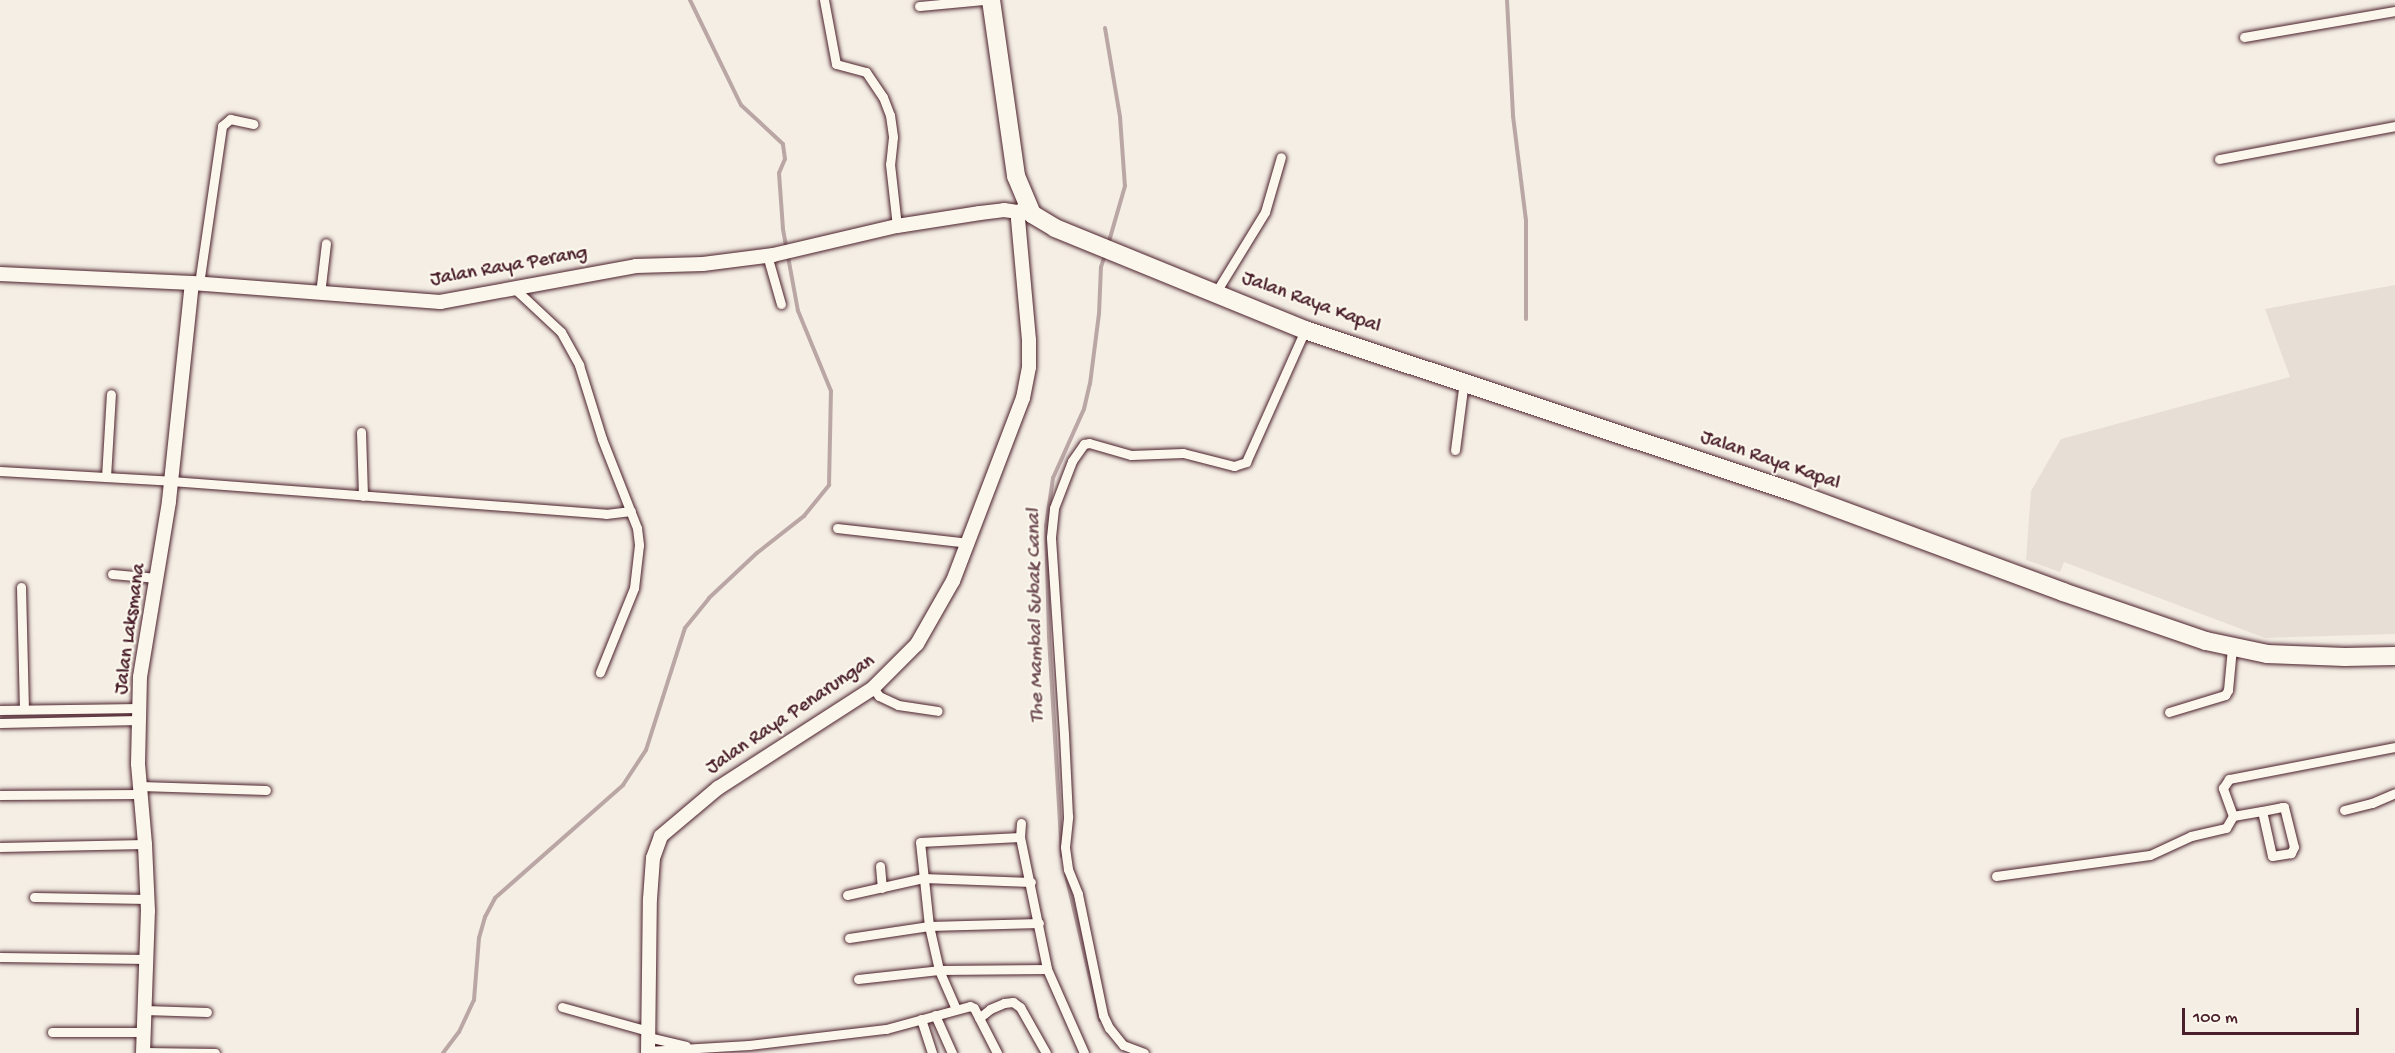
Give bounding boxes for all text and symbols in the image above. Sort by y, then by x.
street label: Jalan Raya Perang [429,241,589,293]
street label: Jalan Raya Kapal [1238,267,1384,339]
street label: Jalan Raya Kapal [1697,426,1843,496]
water label: The Mambal Subak Canal [1023,508,1051,724]
street label: Jalan Laksmana [110,562,152,696]
street label: Jalan Raya Penarungan [702,650,880,780]
scale bar [2185,996,2362,1034]
text: 100 m [2193,1008,2238,1029]

